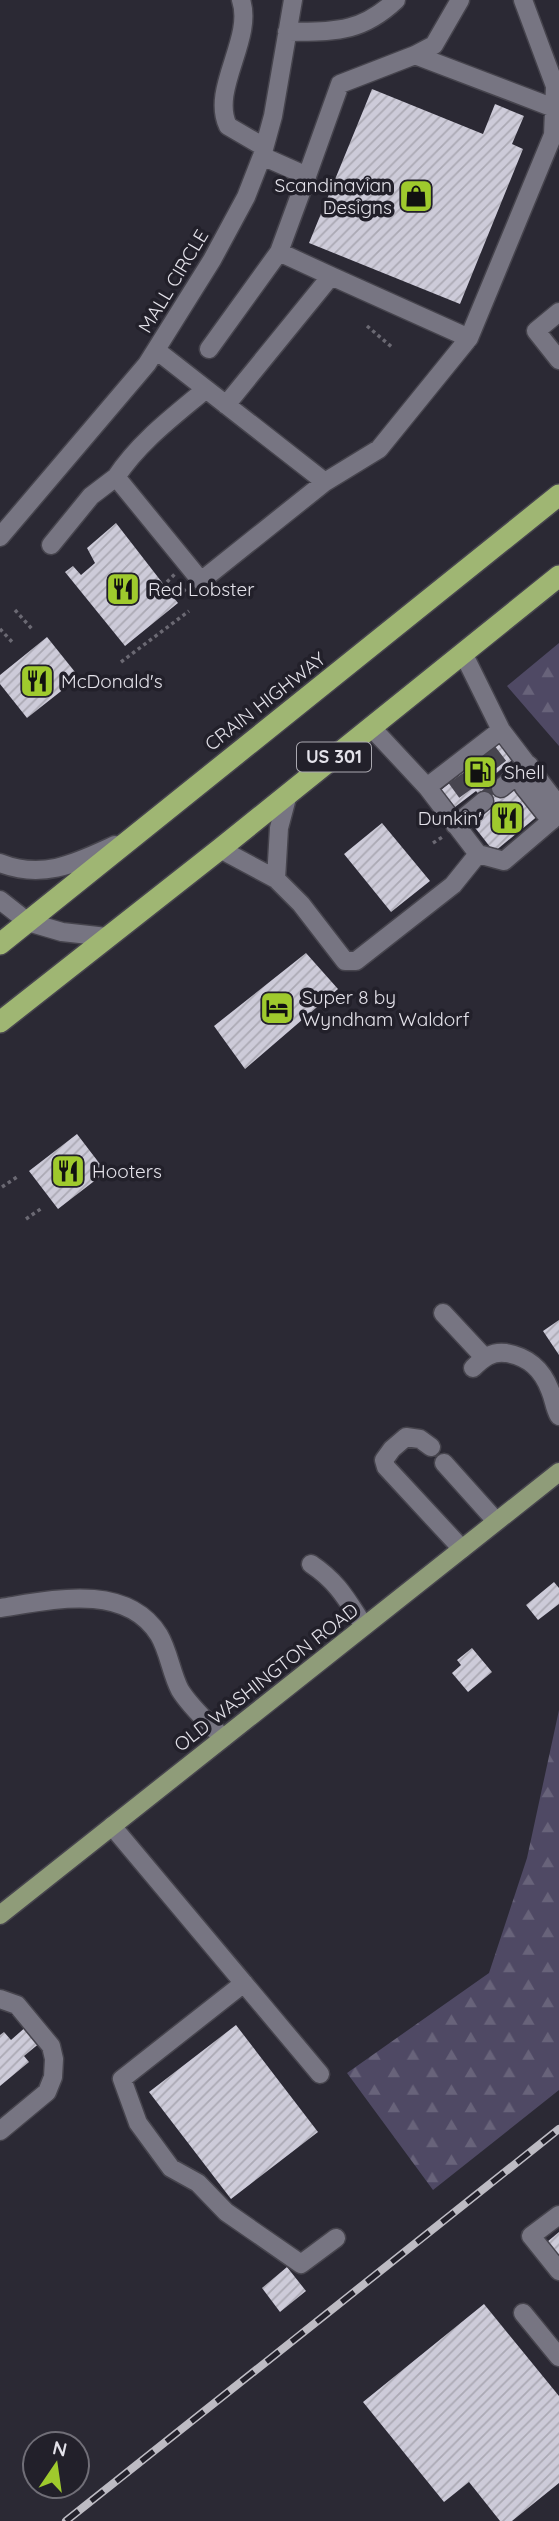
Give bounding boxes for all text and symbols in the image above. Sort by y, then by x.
place label: Scandinavian Designs [275,173,392,219]
shop icon: Scandinavian Designs [397,177,435,215]
street label: MALL CIRCLE [133,225,213,337]
restaurant icon: Red Lobster [104,570,142,608]
place label: Red Lobster [148,577,255,601]
street label: CRAIN HIGHWAY [200,646,330,756]
restaurant icon: McDonald's [18,662,56,700]
place label: McDonald's [61,669,163,693]
road number: US 301 [297,742,371,772]
fuel station icon: Shell [461,753,499,791]
place label: Shell [504,760,545,784]
restaurant icon: Dunkin' [488,799,526,837]
place label: Dunkin' [418,806,482,830]
place label: Super 8 by Wyndham Waldorf [302,985,470,1031]
hotel icon: Super 8 by Wyndham Waldorf [258,989,296,1027]
restaurant icon: Hooters [49,1152,87,1190]
place label: Hooters [92,1159,162,1183]
street label: OLD WASHINGTON ROAD [169,1598,363,1756]
north arrow [21,2430,91,2500]
text: N [50,2435,69,2462]

